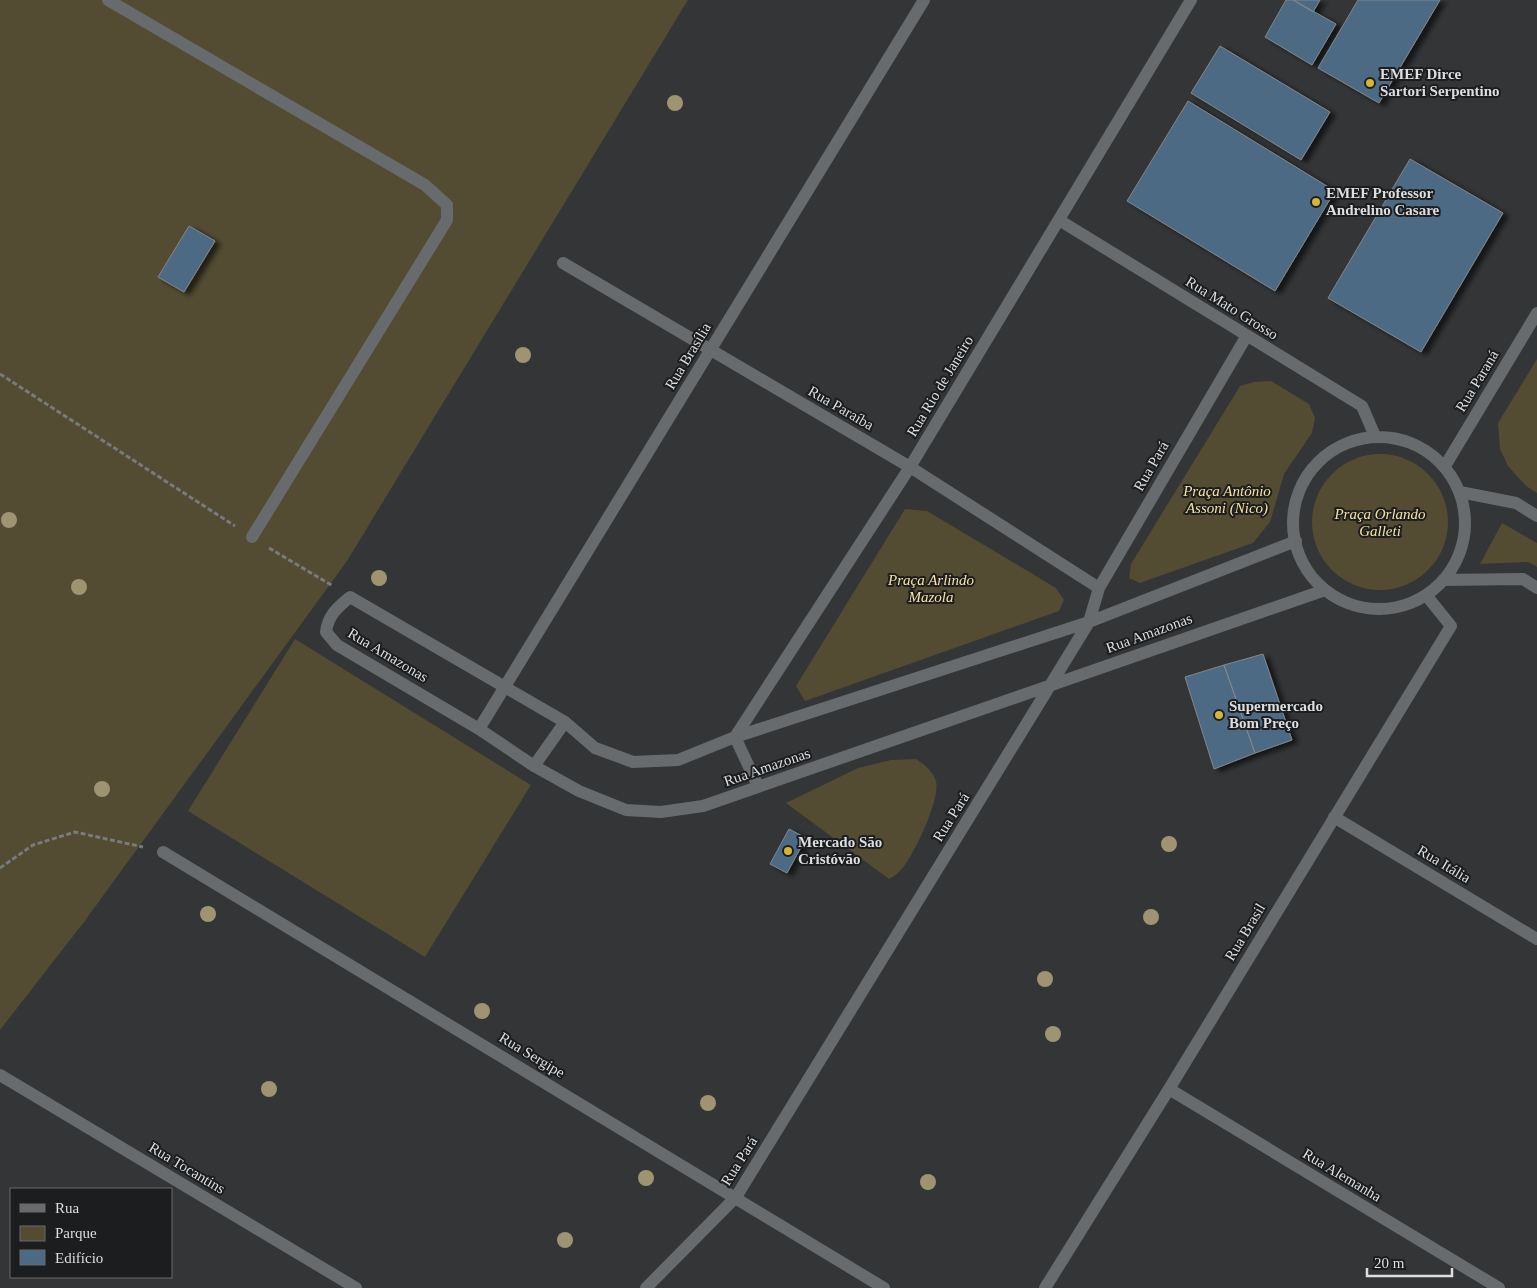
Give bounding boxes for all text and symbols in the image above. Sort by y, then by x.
place label: EMEF Dirce Sartori Serpentino [1380,66,1500,99]
marker: EMEF Dirce Sartori Serpentino [1364,77,1376,89]
place label: EMEF Professor Andrelino Casare [1326,185,1440,218]
marker: EMEF Professor Andrelino Casare [1310,196,1322,208]
street label: Rua Mato Grosso [1183,273,1281,343]
street label: Rua Brasília [662,320,714,392]
street label: Rua Rio de Janeiro [904,333,976,439]
street label: Rua Paraná [1452,347,1502,415]
street label: Rua Paraíba [805,383,877,433]
street label: Rua Pará [1130,438,1172,494]
park label: Praça Antônio Assoni (Nico) [1182,483,1271,517]
park label: Praça Orlando Galleti [1333,506,1426,539]
park label: Praça Arlindo Mazola [887,572,974,605]
street label: Rua Amazonas [1104,610,1194,656]
street label: Rua Amazonas [345,625,431,685]
place label: Supermercado Bom Preço [1229,698,1323,731]
marker: Supermercado Bom Preço [1213,709,1225,721]
street label: Rua Amazonas [722,745,812,789]
street label: Rua Pará [930,789,972,844]
place label: Mercado São Cristóvão [798,834,882,867]
street label: Rua Itália [1415,842,1474,886]
marker: Mercado São Cristóvão [782,845,794,857]
street label: Rua Brasil [1222,901,1268,963]
street label: Rua Sergipe [496,1029,568,1081]
street label: Rua Pará [718,1133,760,1188]
street label: Rua Tocantins [146,1139,228,1197]
street label: Rua Alemanha [1300,1145,1384,1205]
legend [10,1188,172,1278]
text: Rua [55,1200,80,1216]
text: Parque [55,1225,97,1241]
scale bar [1367,1246,1452,1278]
text: Edifício [55,1250,103,1266]
text: 20 m [1374,1255,1405,1271]

